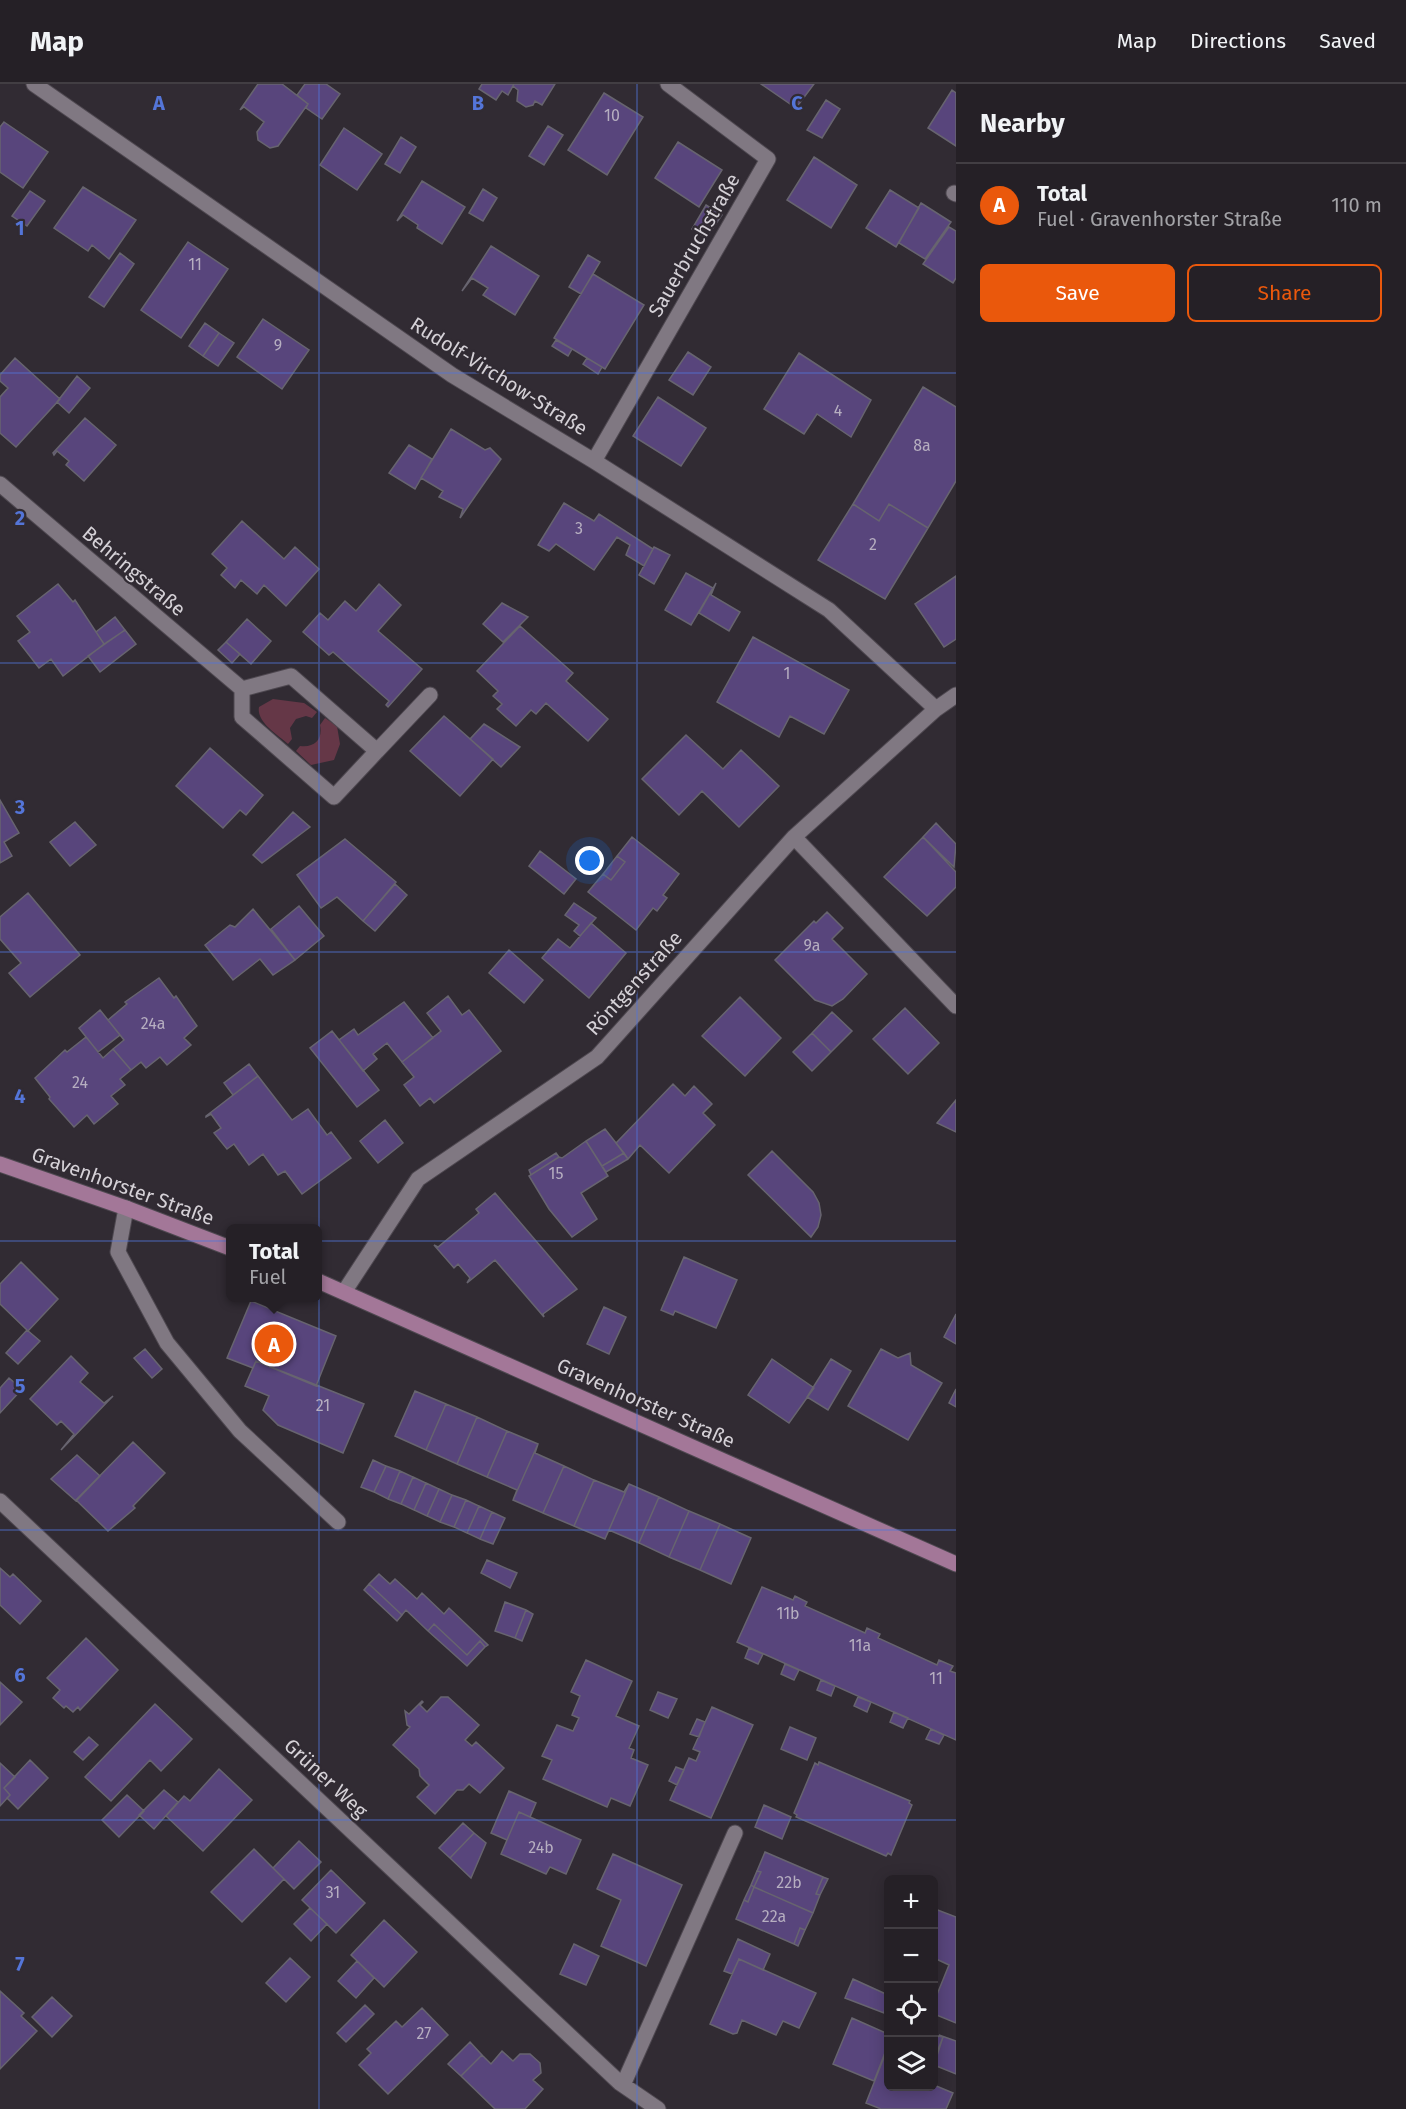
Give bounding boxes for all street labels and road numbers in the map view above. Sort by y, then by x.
street label: Sauerbruchstraße [643,169,745,321]
street label: Rudolf-Virchow-Straße [406,312,592,440]
street label: Behringstraße [78,521,190,621]
street label: Röntgenstraße [581,926,687,1040]
street label: Gravenhorster Straße [29,1142,217,1230]
street label: Gravenhorster Straße [553,1353,739,1453]
street label: Grüner Weg [279,1733,373,1823]

